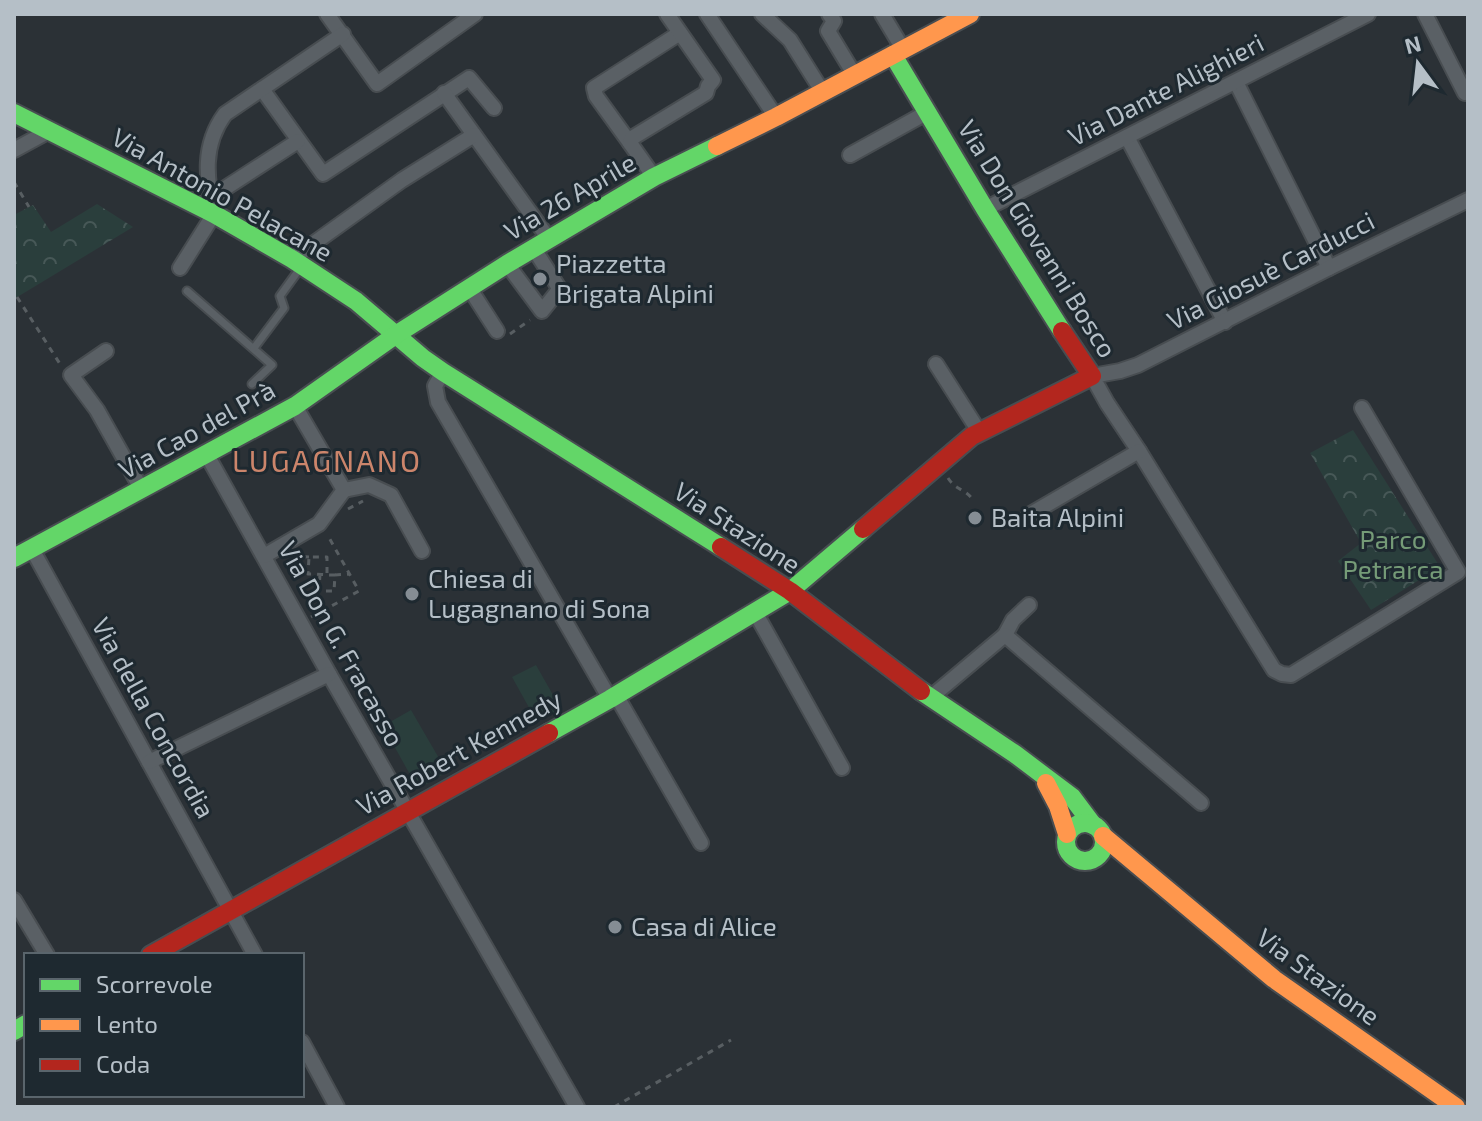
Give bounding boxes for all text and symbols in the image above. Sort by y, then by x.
north arrow [1378,24,1458,104]
street label: Via Dante Alighieri [1062,26,1268,151]
text: N [1402,29,1424,58]
street label: Via Don Giovanni Bosco [952,114,1124,363]
street label: Via Antonio Pelacane [107,120,338,267]
street label: Via 26 Aprile [498,146,641,246]
street label: Via Giosuè Carducci [1162,204,1379,335]
place label: Piazzetta Brigata Alpini [556,247,714,308]
marker: Piazzetta Brigata Alpini [531,270,549,288]
street label: Via Cao del Prà [113,373,280,484]
district label: LUGAGNANO [232,442,422,478]
street label: Via Stazione [669,474,807,579]
place label: Baita Alpini [991,501,1124,532]
marker: Baita Alpini [966,509,984,527]
park label: Parco Petrarca [1343,523,1443,584]
street label: Via Don G. Fracasso [273,535,412,751]
place label: Chiesa di Lugagnano di Sona [428,562,650,623]
marker: Chiesa di Lugagnano di Sona [403,585,421,603]
street label: Via della Concordia [86,612,222,823]
street label: Via Robert Kennedy [350,682,566,821]
place label: Casa di Alice [631,910,777,941]
marker: Casa di Alice [606,918,624,936]
street label: Via Stazione [1251,921,1386,1031]
legend [24,953,304,1097]
text: Scorrevole [96,969,213,998]
text: Lento [96,1009,158,1038]
text: Coda [96,1049,150,1078]

